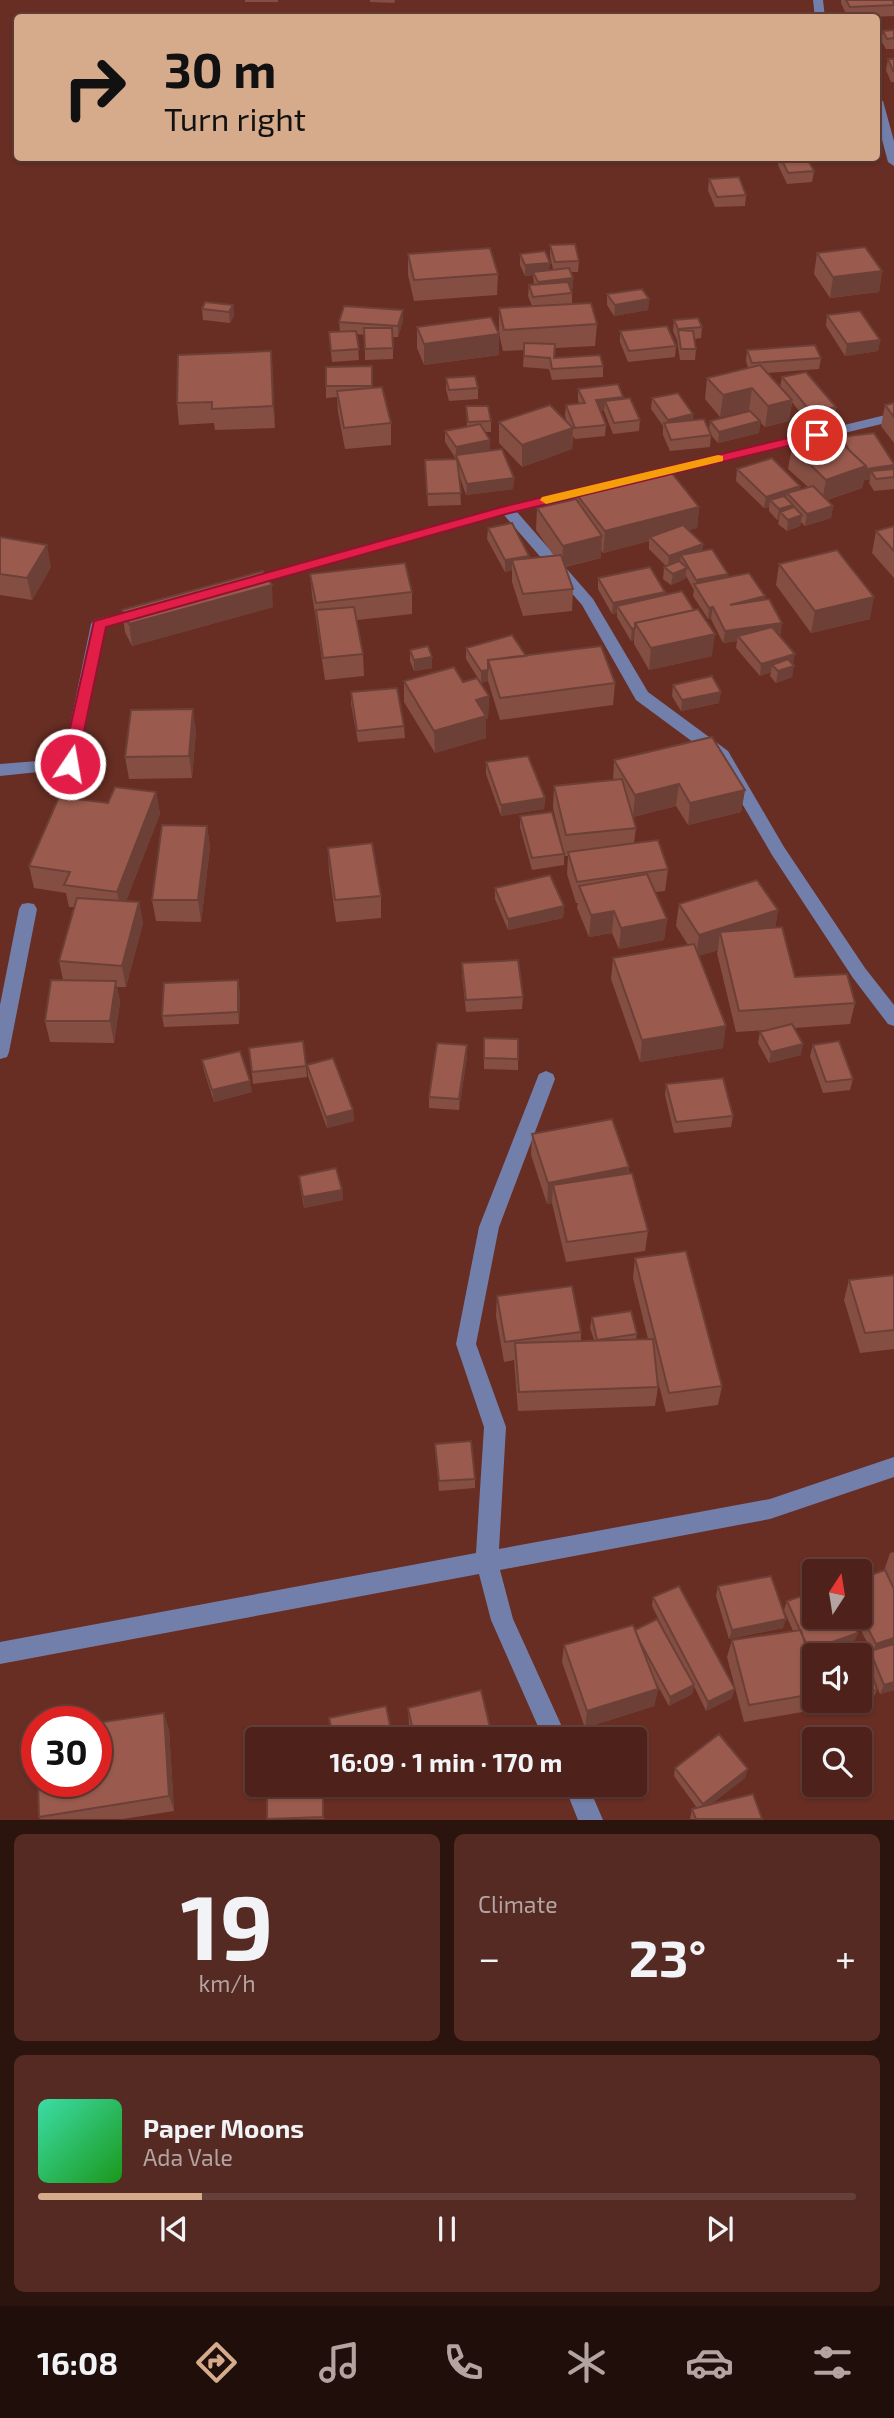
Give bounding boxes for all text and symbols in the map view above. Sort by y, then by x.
text: 30 m [164,39,276,98]
icon: right [49,42,140,133]
text: Turn right [164,99,306,137]
pin [787,405,847,465]
icon: arrive [798,416,836,454]
position arrow [33,727,107,801]
north arrow [802,1559,872,1629]
map controls [802,1559,872,1797]
button: sound [802,1643,872,1713]
speed limit sign: 30 [21,1706,112,1797]
button: search [802,1727,872,1797]
text: 16:09 · 1 min · 170 m [330,1746,562,1777]
text: 19 [180,1869,274,1978]
text: Climate [478,1890,558,1918]
text: 23° [629,1925,706,1987]
text: − [478,1934,500,1980]
text: + [835,1934,856,1980]
text: km/h [198,1969,256,1997]
text: Paper Moons [143,2112,304,2143]
text: Ada Vale [143,2143,233,2171]
icon: previous [155,2210,193,2248]
icon: pause [428,2210,466,2248]
icon: next [701,2210,739,2248]
icon: directions [192,2338,241,2387]
icon: music [315,2338,364,2387]
icon: phone [439,2338,488,2387]
icon: climate [562,2338,611,2387]
icon: car [685,2338,734,2387]
icon: filters [808,2338,857,2387]
text: 16:08 [37,2343,118,2381]

